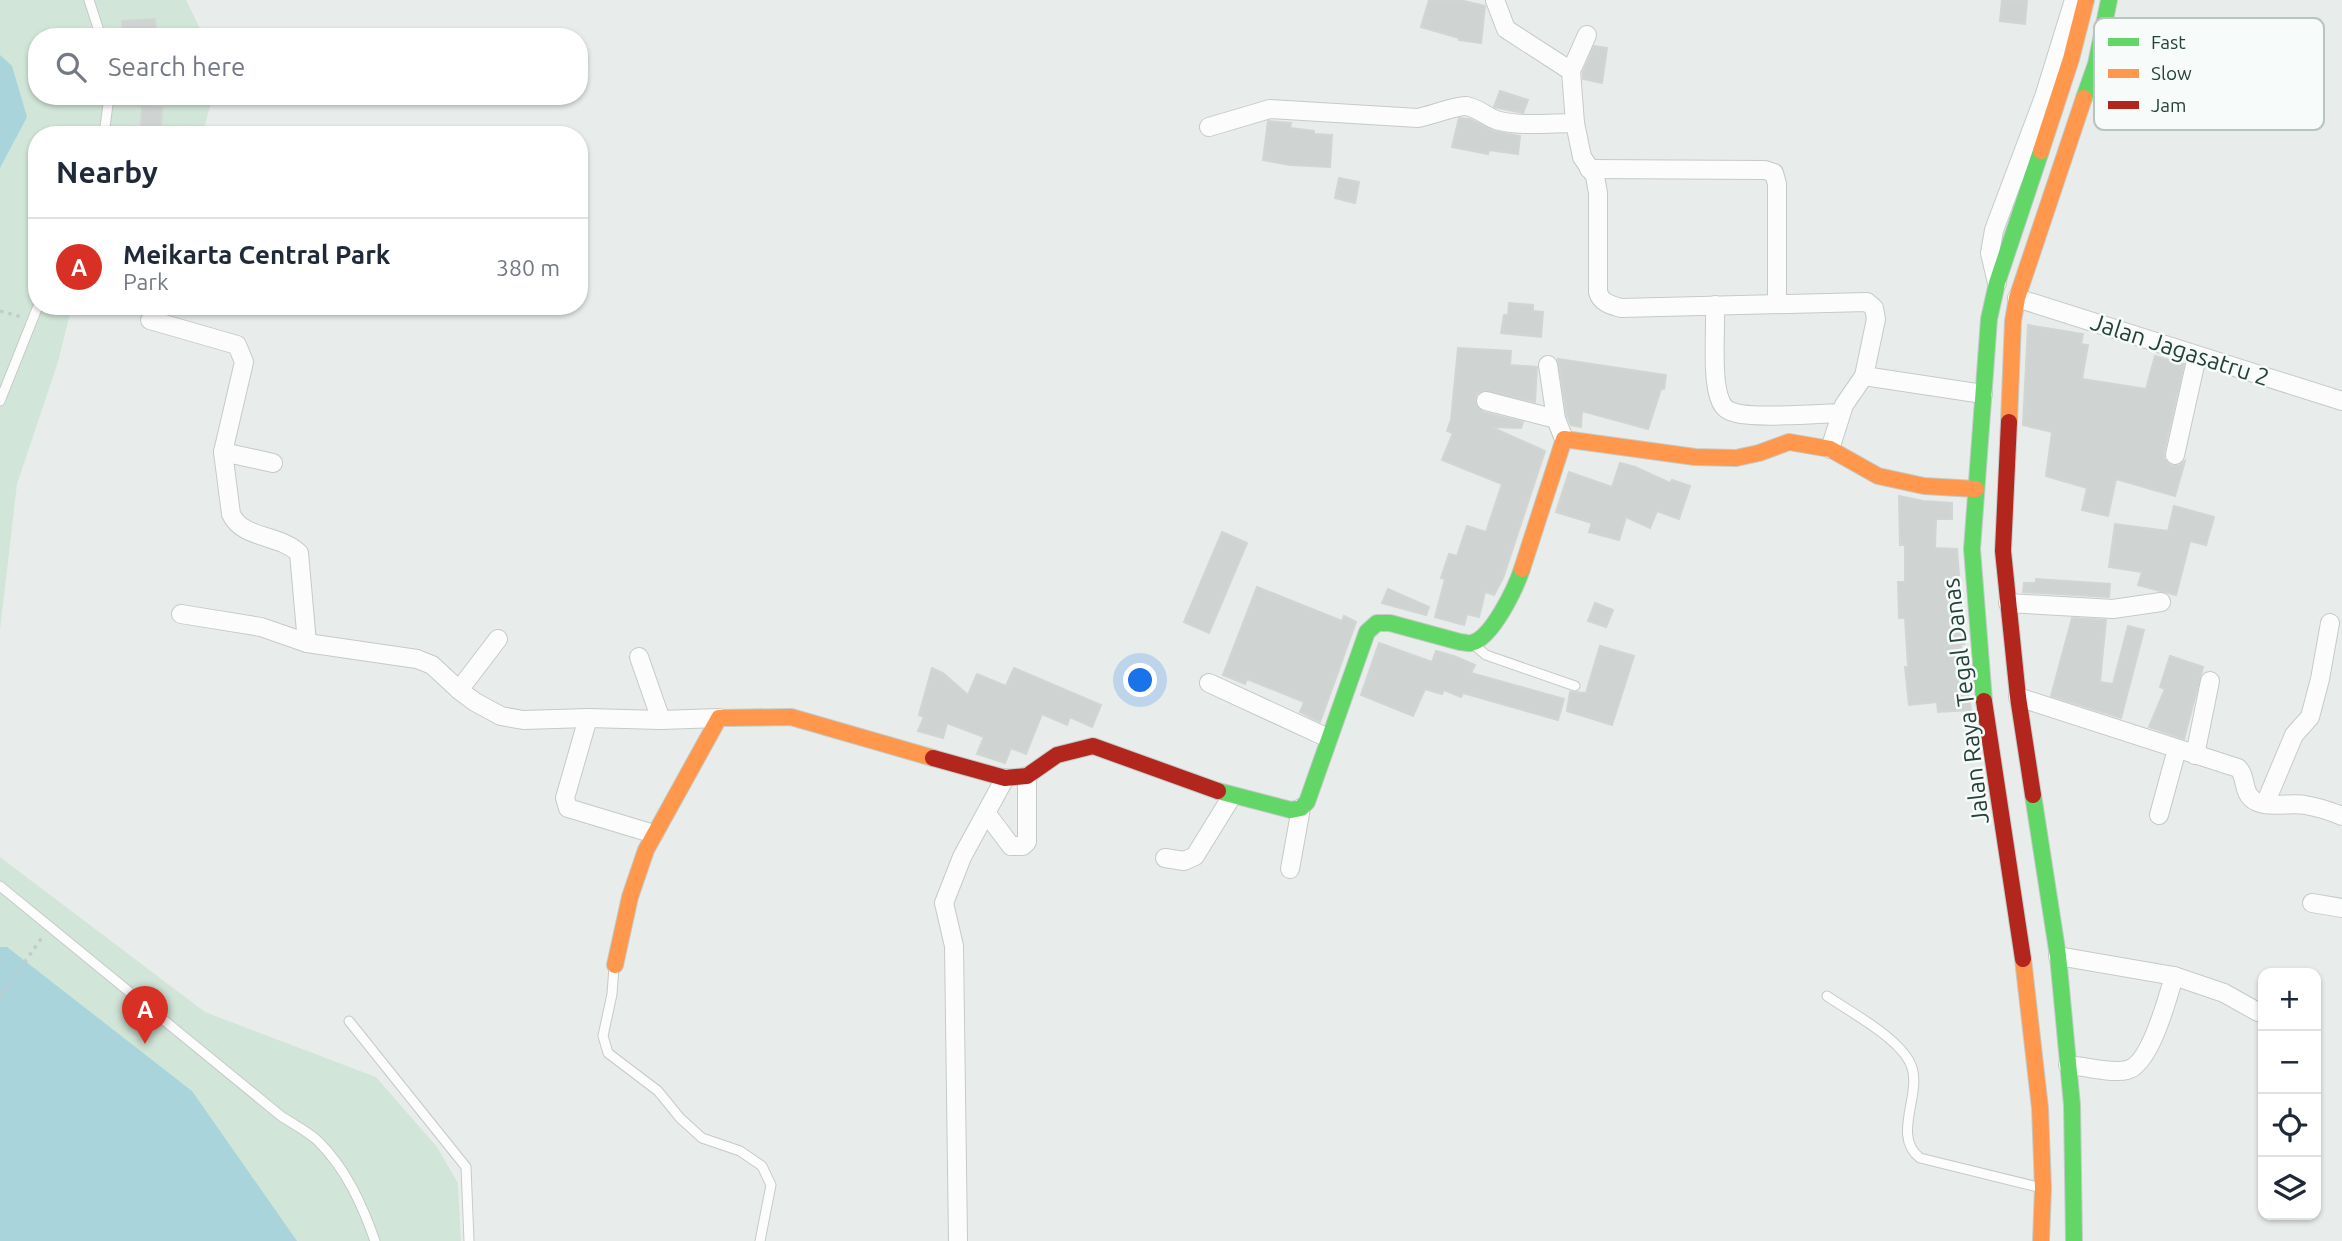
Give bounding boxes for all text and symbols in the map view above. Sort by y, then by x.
legend [2094,18,2324,130]
search box [28,28,588,105]
text: Fast [2151,31,2186,53]
icon: search [52,48,90,86]
text: Search here [108,52,245,81]
text: Slow [2151,62,2192,84]
text: Jam [2151,94,2187,116]
text: Nearby [56,155,158,189]
text: Meikarta Central Park [123,240,390,269]
text: A [71,255,87,280]
text: 380 m [496,255,560,280]
text: Park [123,269,169,294]
street label: Jalan Jagasatru 2 [2087,308,2273,391]
street label: Jalan Raya Tegal Danas [1937,576,1994,826]
your location [1123,663,1157,697]
map controls [2258,968,2321,1220]
button: + [2258,968,2321,1031]
pin: A [122,986,168,1044]
button: − [2258,1031,2321,1094]
button: locate [2258,1094,2321,1157]
button: layers [2258,1157,2321,1220]

